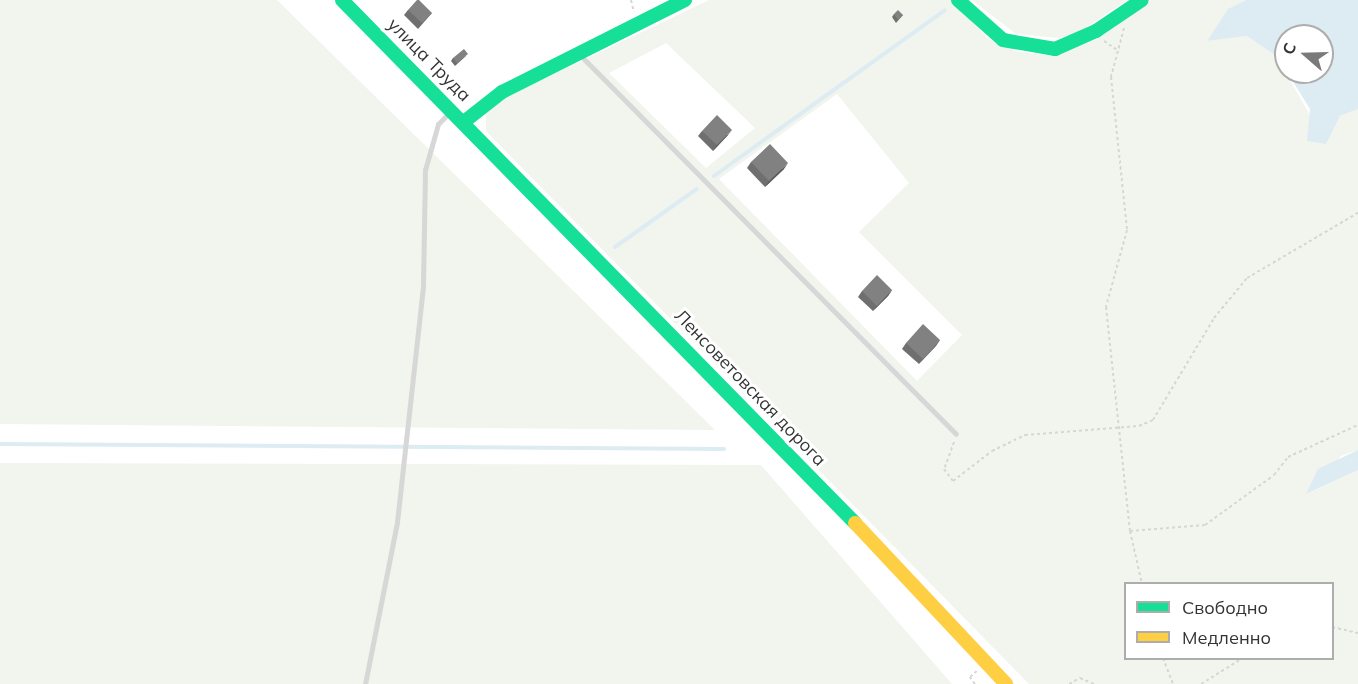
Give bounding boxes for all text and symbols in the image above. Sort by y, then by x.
street label: улица Труда [383,14,475,106]
north arrow [1274,24,1334,84]
text: С [1278,40,1300,57]
street label: Ленсоветовская дорога [670,305,830,471]
legend [1124,582,1334,660]
text: Свободно [1182,596,1268,619]
text: Медленно [1182,626,1271,649]

